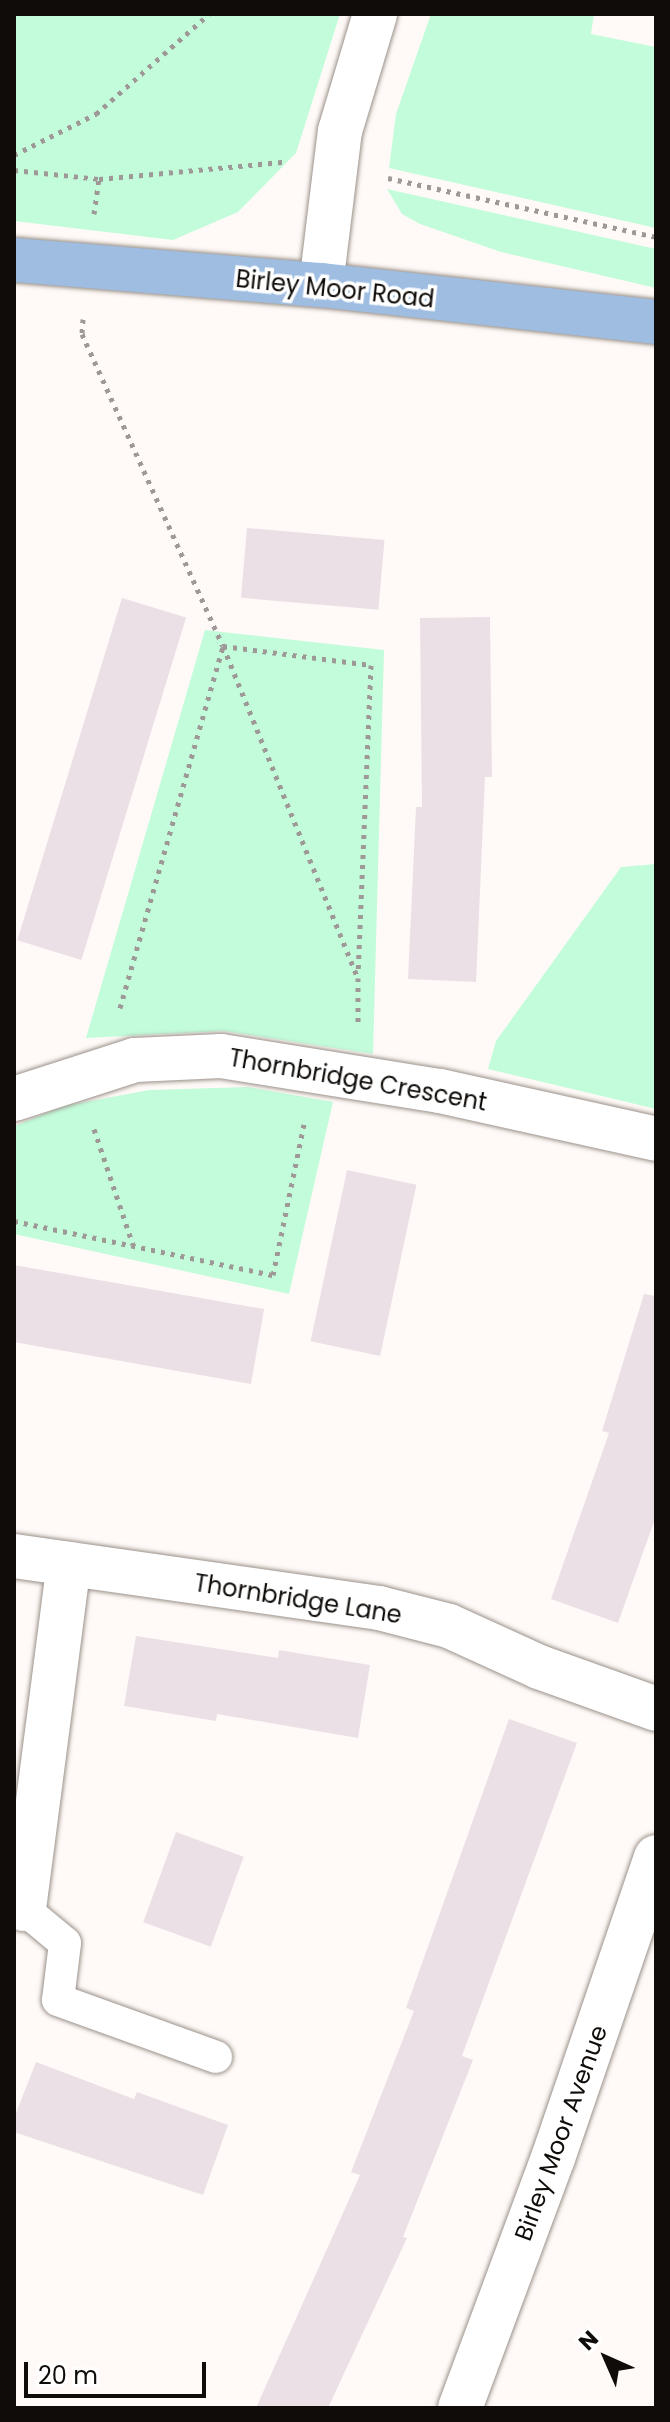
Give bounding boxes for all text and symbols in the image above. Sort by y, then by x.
street label: Birley Moor Road [234,264,436,314]
street label: Thornbridge Crescent [227,1043,489,1117]
street label: Thornbridge Lane [192,1568,404,1630]
street label: Birley Moor Avenue [509,2021,613,2245]
north arrow [566,2318,646,2398]
text: N [572,2324,605,2357]
scale bar [28,2346,210,2396]
text: 20 m [38,2359,98,2392]

